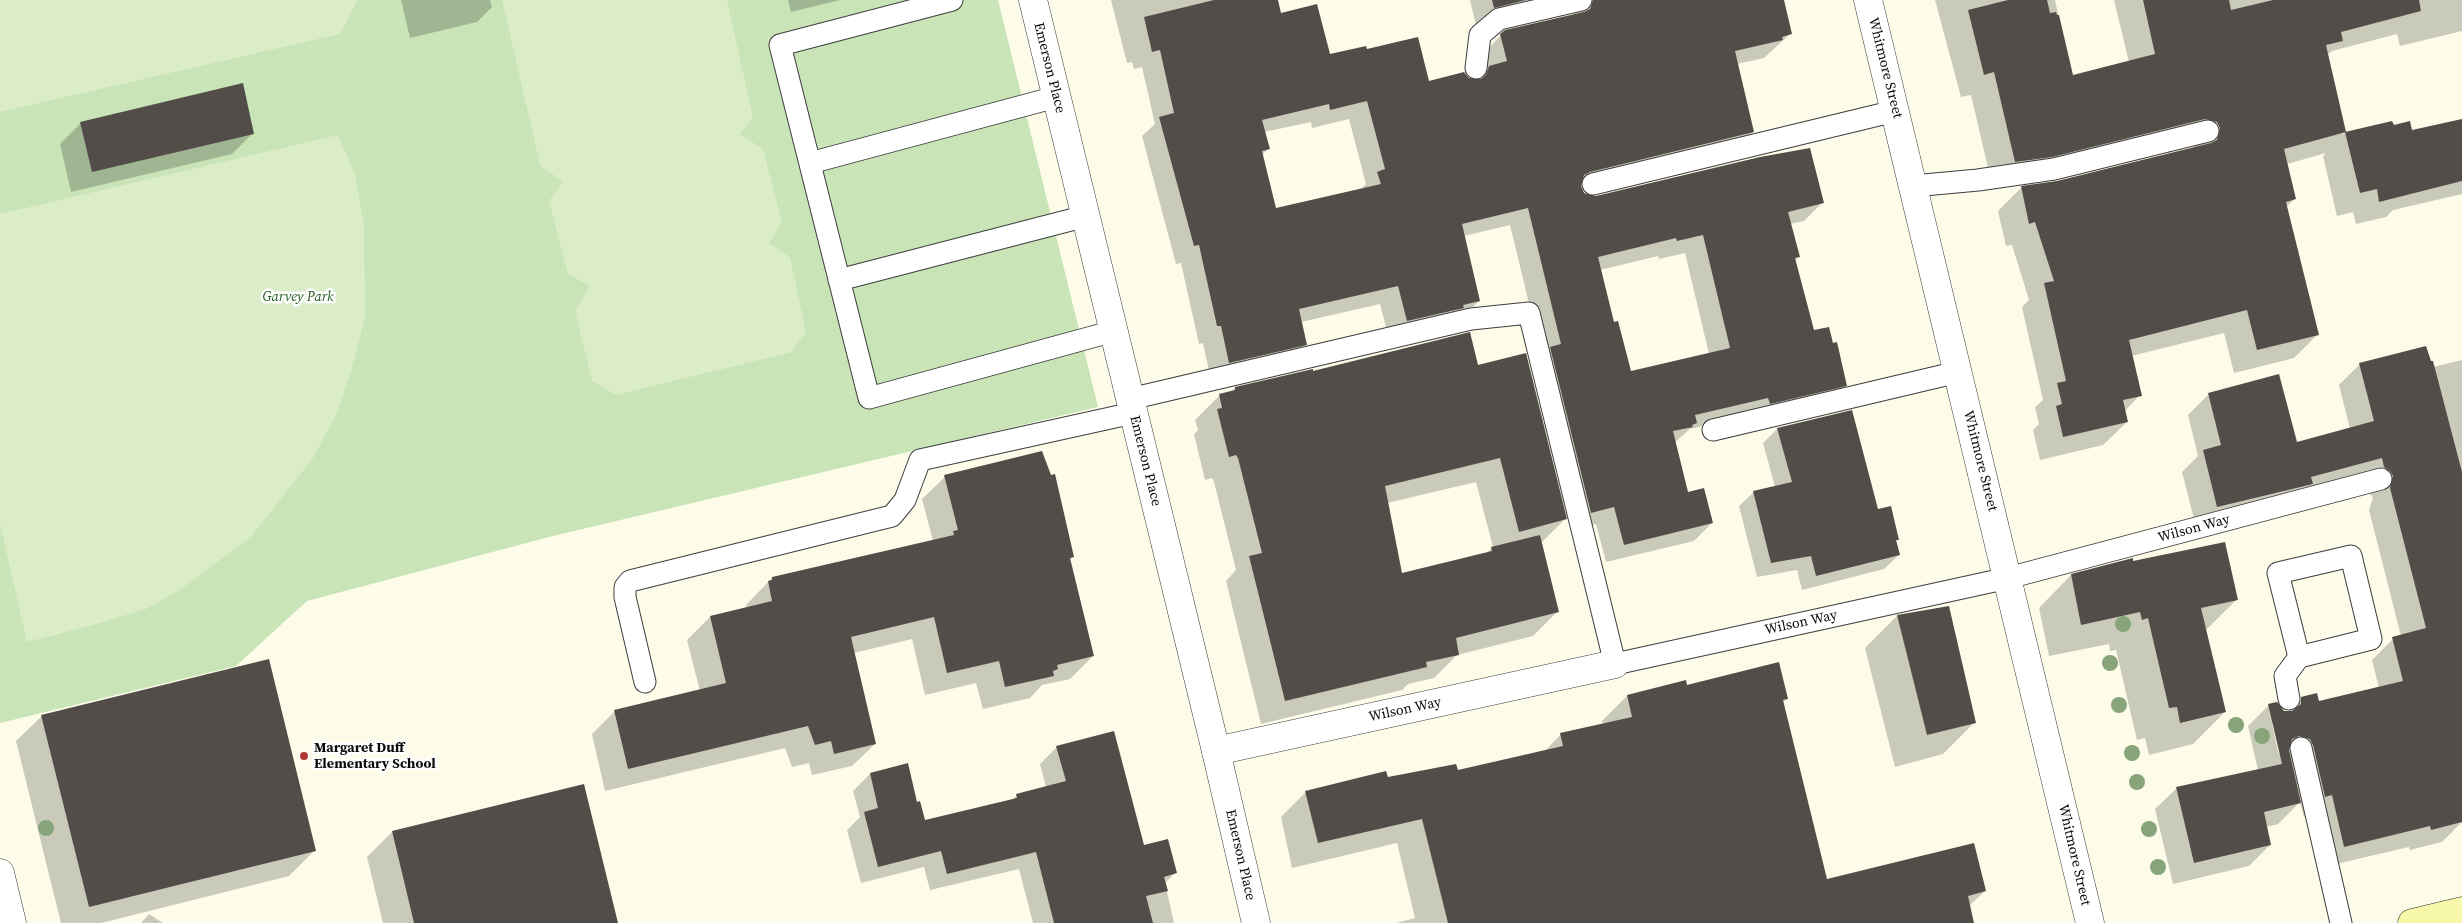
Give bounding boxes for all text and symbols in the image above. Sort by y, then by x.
street label: Whitmore Street [1864,16,1906,120]
street label: Emerson Place [1030,21,1068,115]
park label: Garvey Park [262,289,334,305]
street label: Whitmore Street [1959,409,2001,513]
street label: Emerson Place [1126,414,1164,508]
street label: Wilson Way [2156,511,2232,547]
street label: Wilson Way [1763,607,1839,639]
street label: Wilson Way [1367,694,1443,726]
place label: Margaret Duff Elementary School [314,740,436,772]
marker: Margaret Duff Elementary School [298,750,310,762]
street label: Whitmore Street [2054,803,2094,907]
street label: Emerson Place [1221,808,1259,902]

